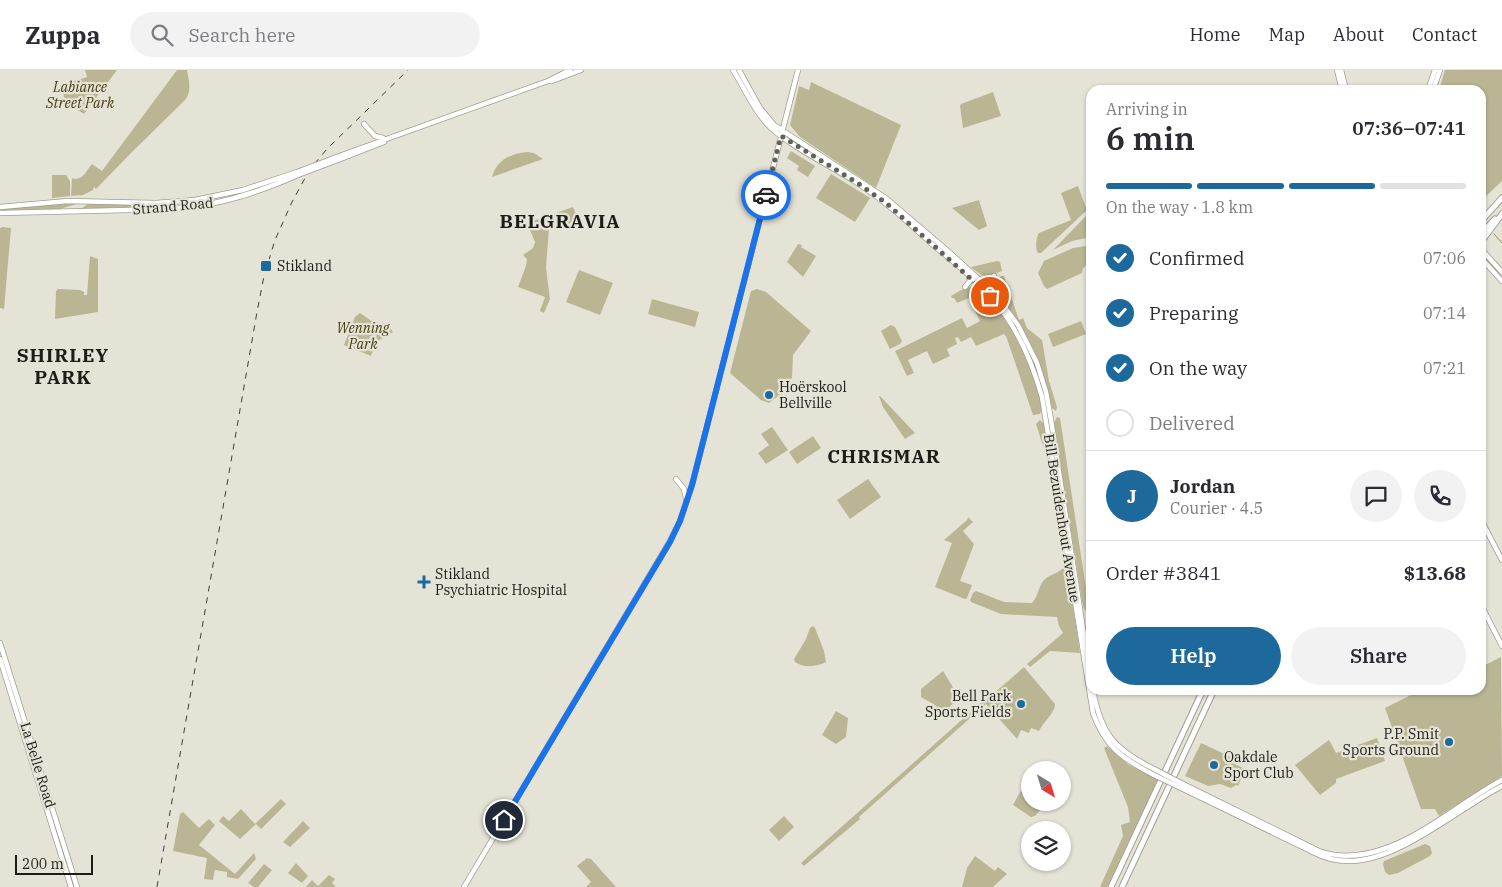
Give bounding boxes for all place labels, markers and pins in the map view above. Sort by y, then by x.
place label: Stikland [277,257,333,275]
marker: Stikland [259,259,273,273]
pin [969,275,1011,317]
place label: Hoërskool Bellville [779,378,847,412]
marker: Hoërskool Bellville [763,389,775,401]
place label: Stikland Psychiatric Hospital [435,565,567,599]
marker: Stikland Psychiatric Hospital [417,575,431,589]
place label: Bell Park Sports Fields [925,687,1012,721]
marker: Bell Park Sports Fields [1015,698,1027,710]
place label: P.P. Smit Sports Ground [1343,725,1439,759]
marker: P.P. Smit Sports Ground [1443,736,1455,748]
place label: Oakdale Sport Club [1224,748,1294,782]
marker: Oakdale Sport Club [1208,759,1220,771]
pin [483,799,525,841]

